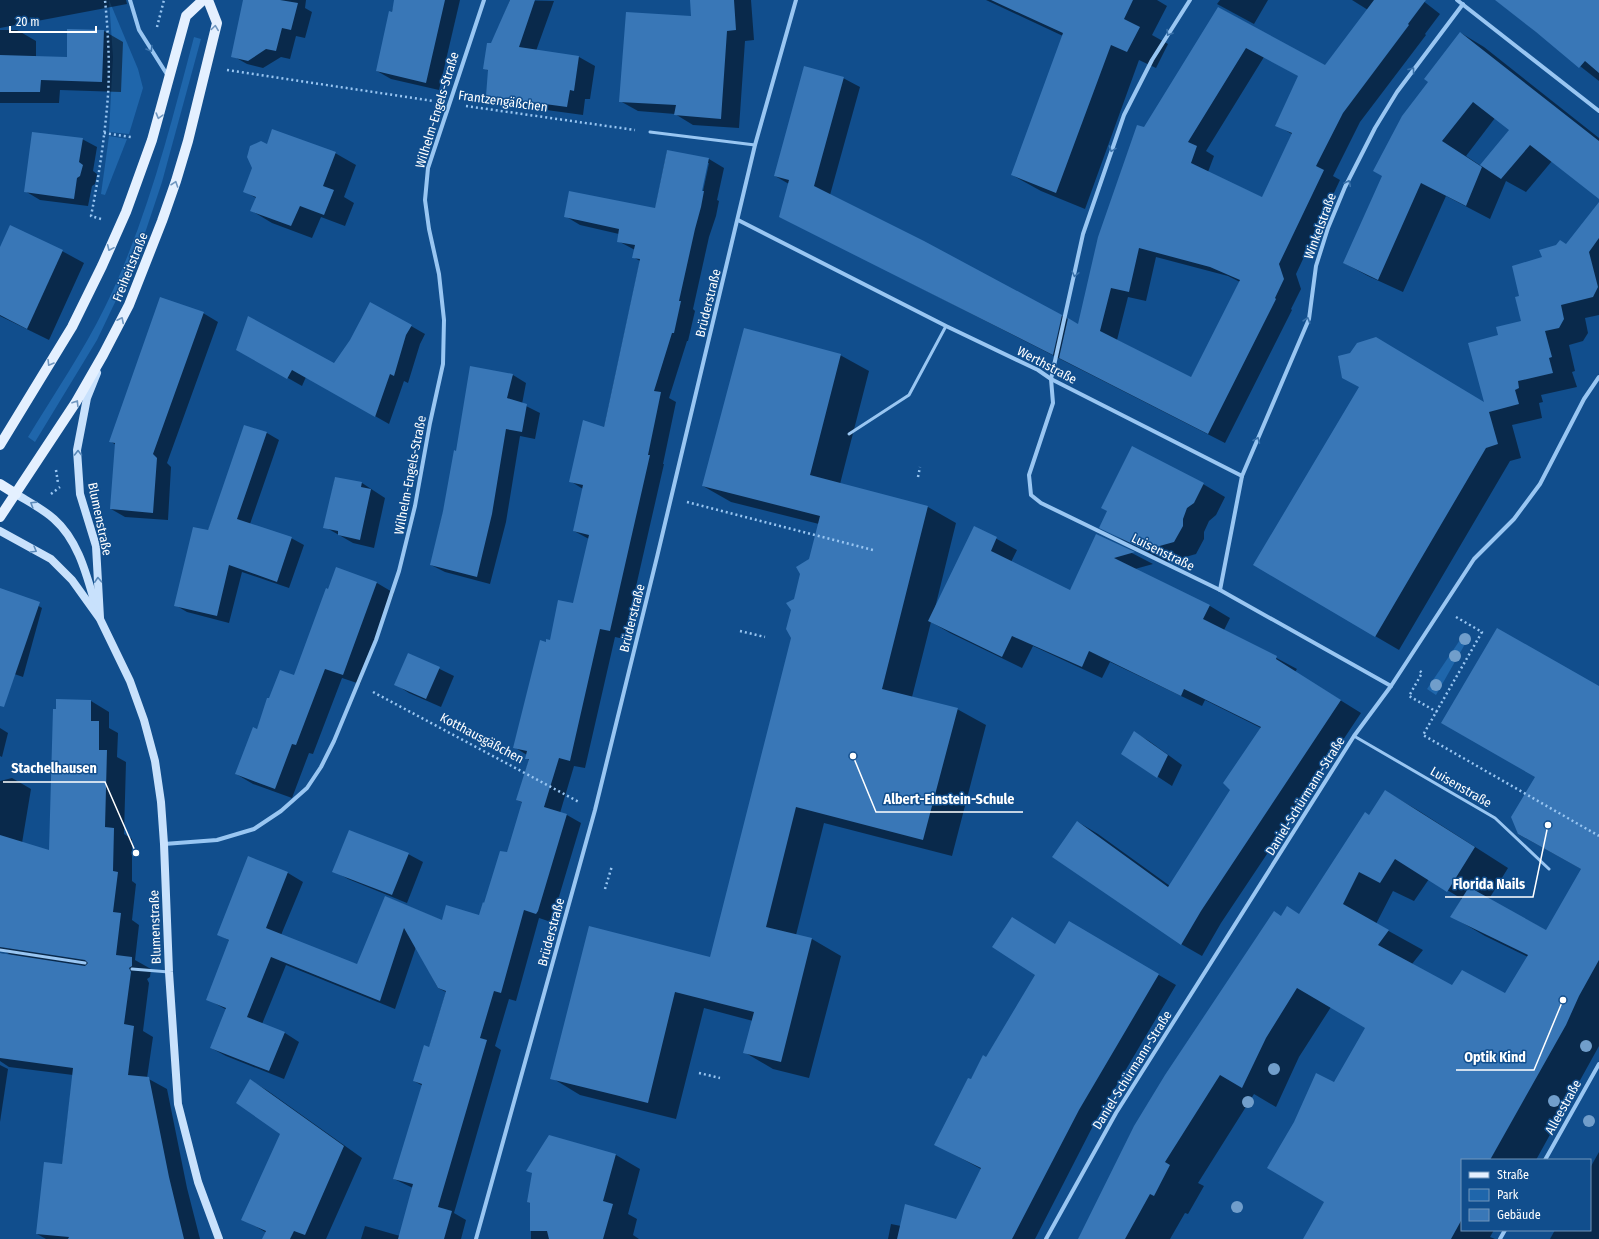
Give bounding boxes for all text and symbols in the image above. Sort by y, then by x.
scale bar [10,8,96,34]
text: 20 m [16,15,40,29]
one-way arrow [210,25,219,31]
one-way arrow [1166,29,1173,36]
one-way arrow [145,45,153,52]
street label: Wilhelm-Engels-Straße [412,50,462,170]
one-way arrow [1408,68,1415,75]
street label: Frantzengäßchen [457,87,549,115]
one-way arrow [155,113,164,120]
one-way arrow [1108,146,1117,153]
one-way arrow [1343,179,1351,187]
one-way arrow [170,181,179,188]
street label: Winkelstraße [1301,191,1339,261]
street label: Freiheitstraße [109,230,151,304]
one-way arrow [107,244,115,251]
street label: Brüderstraße [692,267,724,339]
one-way arrow [1071,271,1079,277]
one-way arrow [116,317,124,325]
one-way arrow [1302,317,1311,324]
street label: Werthstraße [1015,343,1079,387]
one-way arrow [48,359,55,366]
one-way arrow [71,400,78,407]
street label: Wilhelm-Engels-Straße [391,414,429,536]
one-way arrow [1252,436,1260,444]
one-way arrow [74,450,82,456]
street label: Blumenstraße [85,481,115,557]
one-way arrow [30,501,37,509]
street label: Luisenstraße [1129,530,1197,574]
one-way arrow [30,545,37,553]
one-way arrow [94,577,102,583]
street label: Brüderstraße [616,582,648,654]
street label: Kotthausgäßchen [438,710,526,766]
street label: Daniel-Schürmann-Straße [1262,734,1348,858]
callout: Stachelhausen [3,756,105,782]
text: Stachelhausen [11,760,97,777]
street label: Luisenstraße [1428,763,1494,811]
callout: Albert-Einstein-Schule [876,786,1023,812]
text: Albert-Einstein-Schule [883,791,1014,808]
callout: Florida Nails [1445,871,1533,897]
text: Florida Nails [1453,876,1525,893]
street label: Blumenstraße [146,890,164,964]
street label: Brüderstraße [535,896,567,968]
street label: Daniel-Schürmann-Straße [1089,1008,1175,1132]
callout: Optik Kind [1456,1044,1534,1070]
text: Optik Kind [1464,1049,1526,1066]
street label: Alleestraße [1542,1077,1584,1137]
legend [1461,1159,1591,1231]
text: Straße [1497,1168,1529,1182]
text: Park [1497,1188,1519,1202]
text: Gebäude [1497,1208,1541,1222]

